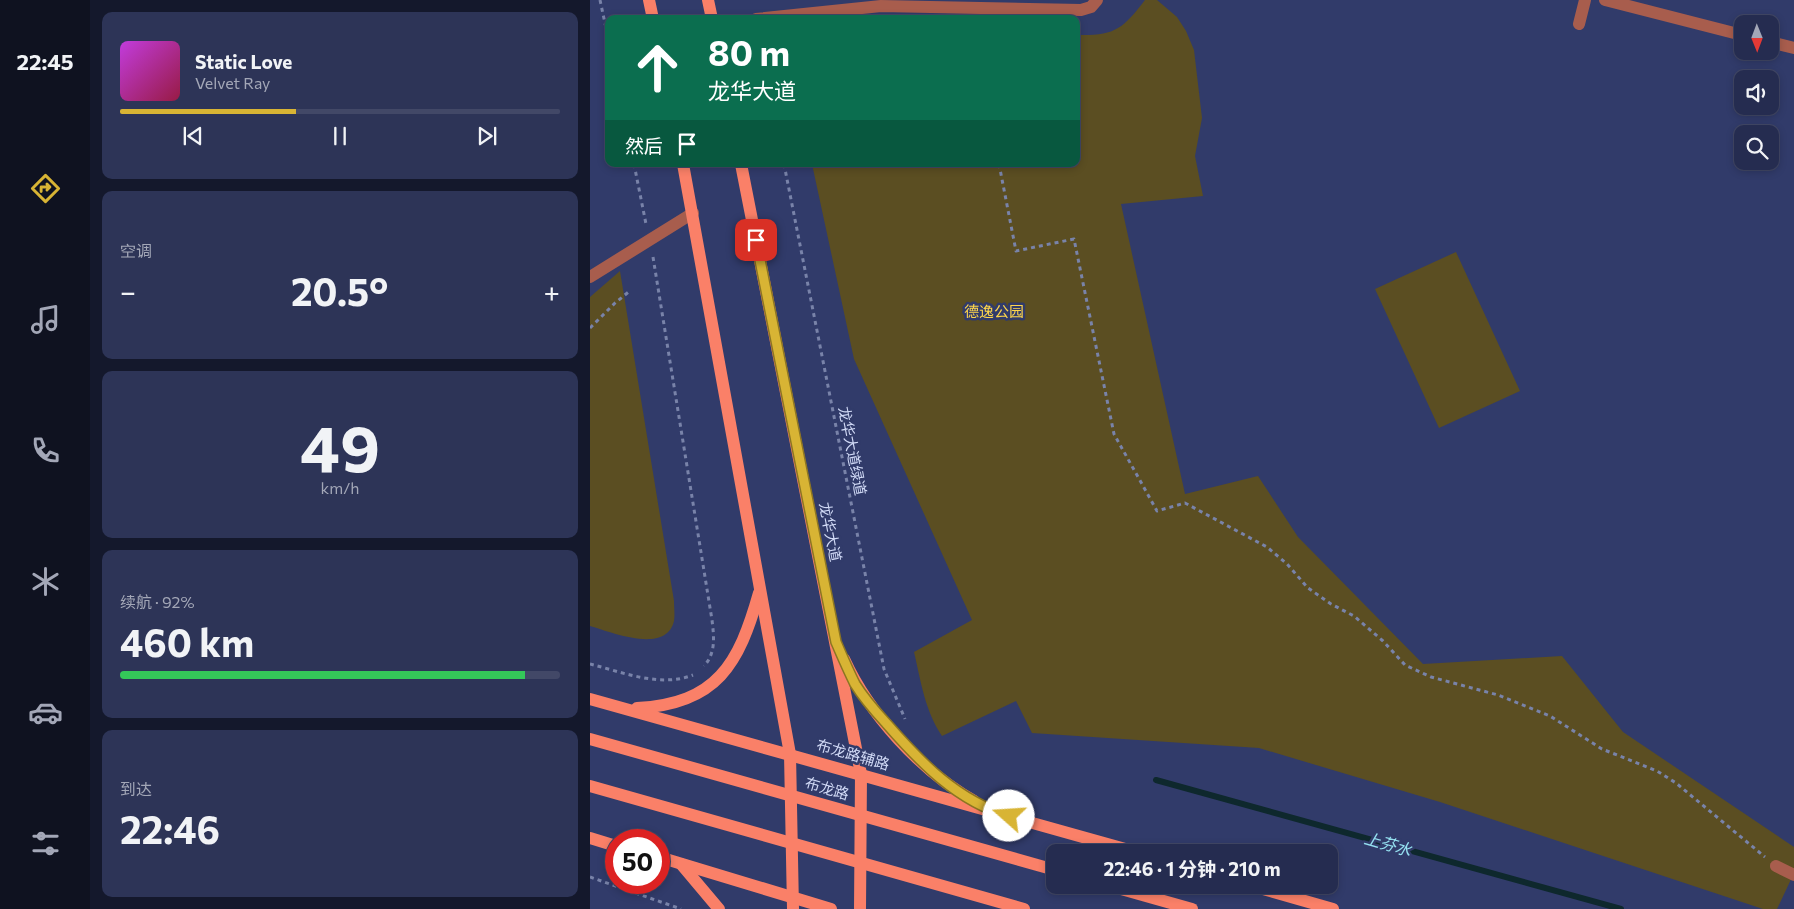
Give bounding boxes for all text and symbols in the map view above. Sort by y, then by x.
north arrow [1734,15,1779,60]
map controls [1734,15,1779,170]
text: 80 m [708,30,790,73]
icon: ahead [625,35,690,100]
text: 22:45 [16,48,74,75]
text: Static Love [195,50,292,73]
button: sound [1734,70,1779,115]
text: Velvet Ray [195,73,270,92]
text: 龙华大道 [708,77,796,104]
icon: previous [179,122,207,150]
icon: pause [326,122,354,150]
icon: next [473,122,501,150]
button: search [1734,125,1779,170]
icon: arrive [673,130,701,158]
text: 然后 [625,134,663,157]
icon: directions [28,171,63,206]
pin [735,219,777,261]
icon: arrive [742,226,770,254]
text: 空调 [120,241,152,260]
text: 20.5° [291,267,388,314]
text: − [120,274,136,308]
text: + [544,274,560,308]
icon: music [28,302,63,337]
park label: 德逸公园 [964,302,1024,320]
street label: 龙华大道绿道 [836,405,870,497]
text: 49 [300,406,380,485]
icon: phone [28,433,63,468]
text: km/h [321,478,359,497]
street label: 龙华大道 [816,501,846,563]
icon: climate [28,564,63,599]
text: 续航 · 92% [120,592,195,611]
text: 460 km [120,618,254,665]
icon: car [28,695,63,730]
street label: 布龙路辅路 [815,735,892,773]
street label: 布龙路 [803,773,851,803]
text: 到达 [120,779,152,798]
position arrow [982,789,1034,841]
text: 22:46 [120,805,220,852]
icon: filters [28,826,63,861]
water label: 上芬水 [1362,828,1415,860]
speed limit sign: 50 [605,829,670,894]
text: 22:46 · 1 分钟 · 210 m [1103,857,1281,880]

